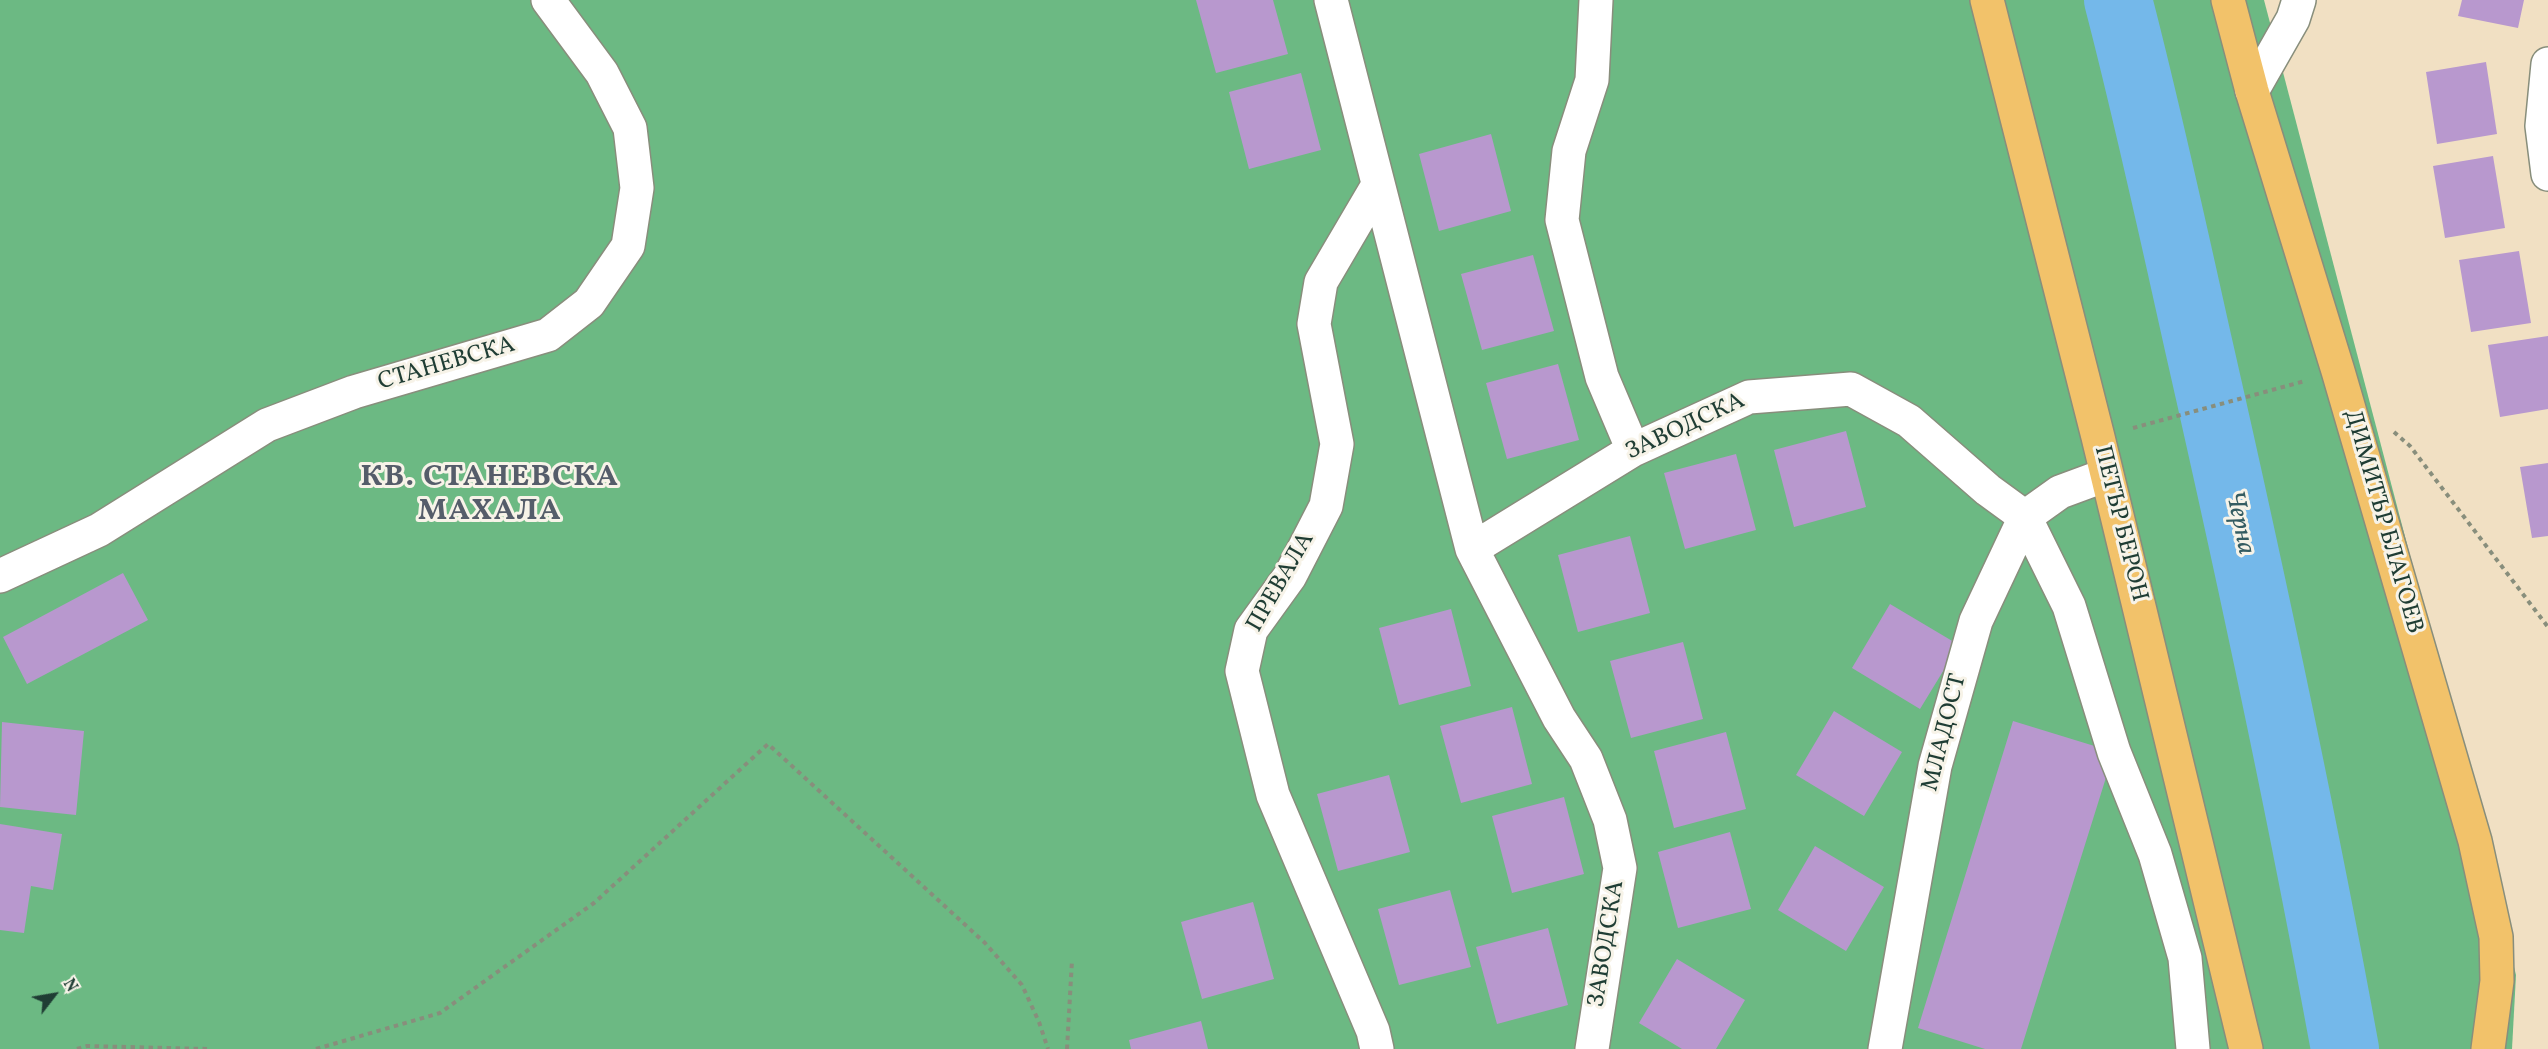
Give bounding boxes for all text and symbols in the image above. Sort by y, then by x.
street label: СТАНЕВСКА [375,332,519,398]
street label: ЗАВОДСКА [1622,388,1750,468]
street label: ДИМИТЪР БЛАГОЕВ [2336,407,2428,637]
street label: ПЕТЪР БЕРОН [2086,443,2152,605]
district label: КВ. СТАНЕВСКА МАХАЛА [361,461,619,532]
water label: Черна [2216,488,2260,558]
street label: ПРЕВАЛА [1242,528,1322,638]
street label: МЛАДОСТ [1917,671,1975,795]
street label: ЗАВОДСКА [1584,879,1632,1009]
north arrow [24,965,84,1025]
text: N [57,975,82,996]

